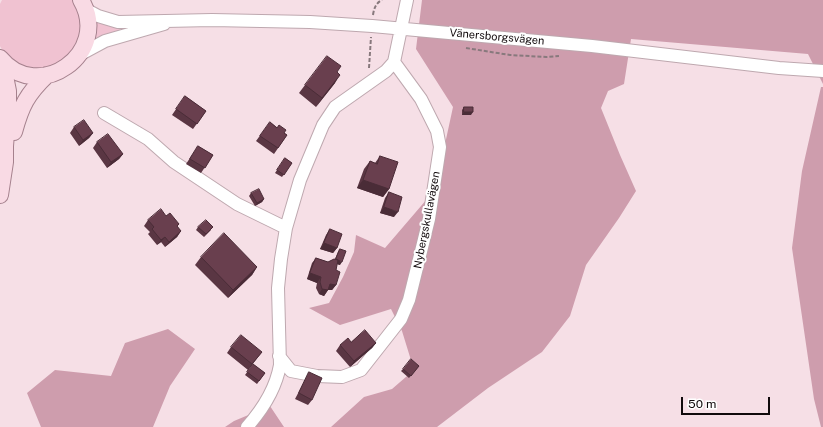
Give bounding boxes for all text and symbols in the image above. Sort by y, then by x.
street label: Vänersborgsvägen [449,26,545,48]
street label: Nybergskullavägen [411,170,443,270]
scale bar [683,389,772,415]
text: 50 m [688,397,716,411]

